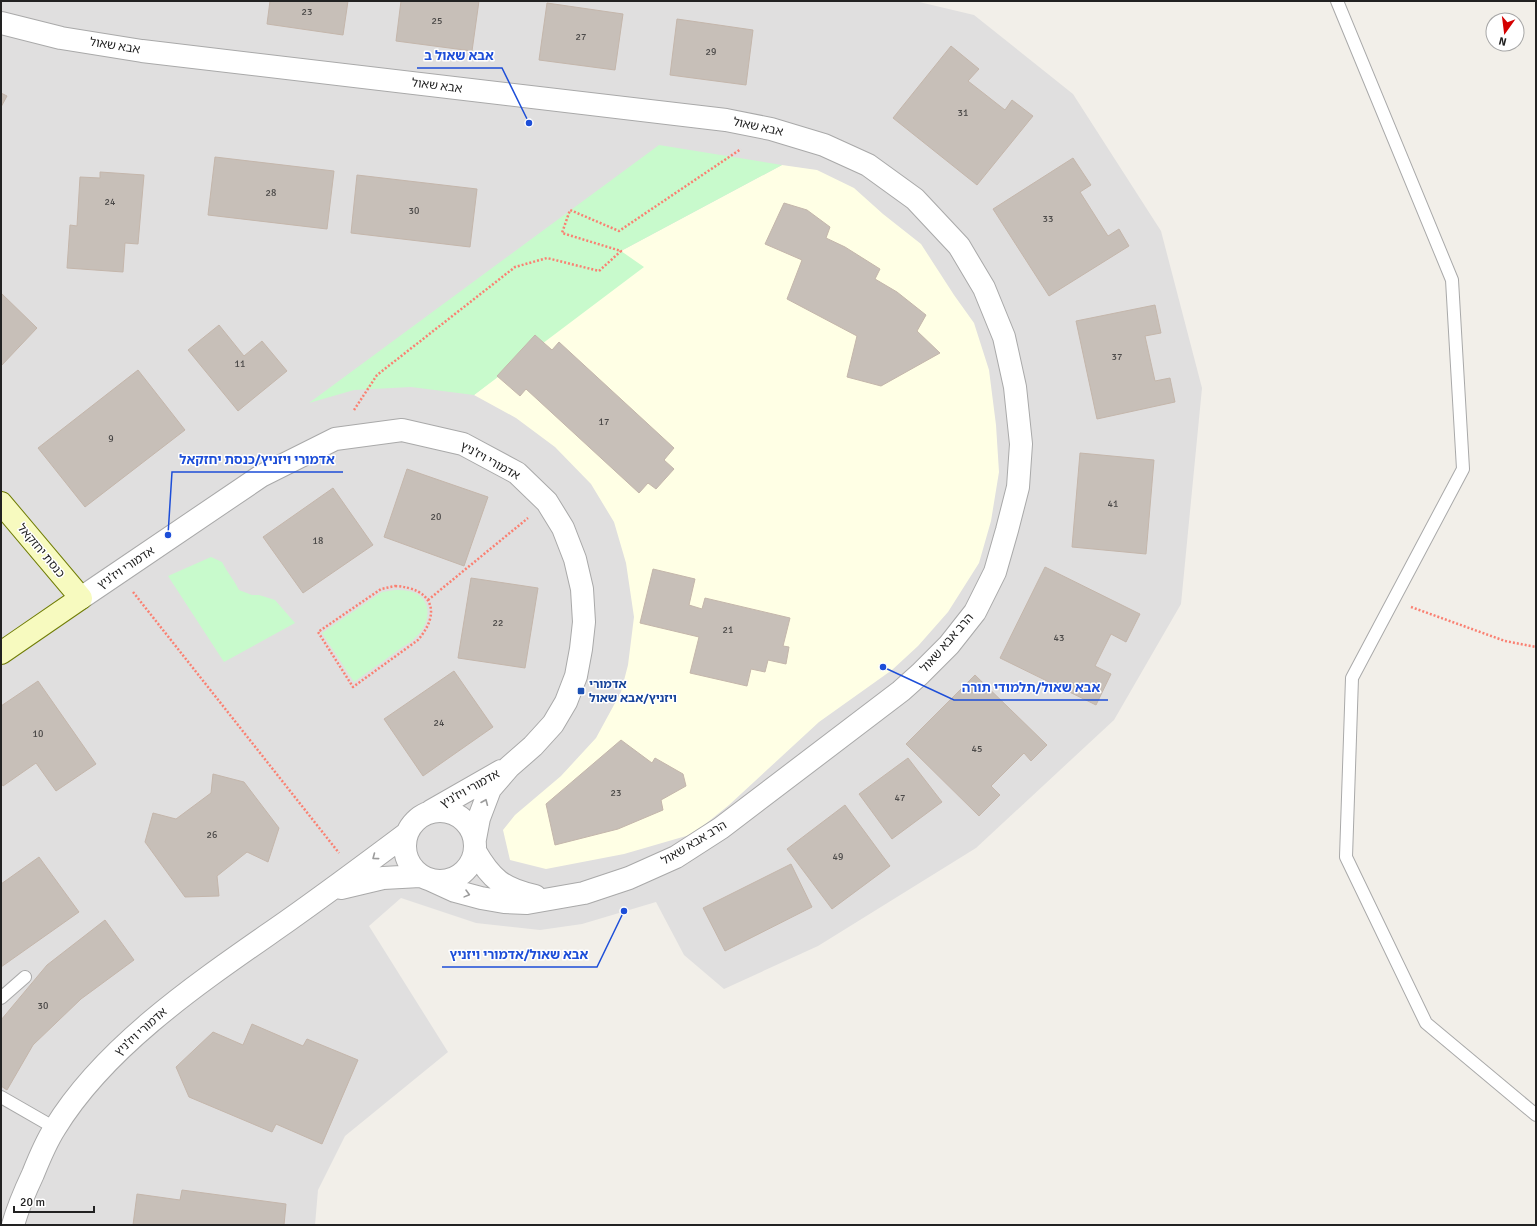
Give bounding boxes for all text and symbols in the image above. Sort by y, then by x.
house number: 23 [302,6,312,18]
north arrow [1485,12,1525,52]
house number: 25 [432,15,442,27]
house number: 27 [576,31,586,43]
text: N [1497,34,1508,48]
street label: אבא שאול [89,35,142,57]
callout: אבא שאול ב [417,43,502,68]
house number: 29 [706,46,716,58]
text: אבא שאול ב [424,48,494,64]
street label: אבא שאול [411,75,464,97]
house number: 31 [958,107,968,119]
street label: אבא שאול [732,114,785,140]
house number: 28 [266,187,276,199]
house number: 24 [105,196,116,208]
house number: 30 [409,205,419,217]
house number: 33 [1043,213,1053,225]
house number: 37 [1112,351,1122,363]
house number: 11 [235,358,245,370]
house number: 17 [599,416,609,428]
house number: 9 [108,433,114,445]
street label: אדמורי ויז'ניץ [458,439,523,484]
callout: אדמורי ויזניץ/כנסת יחזקאל [172,447,343,472]
text: אדמורי ויזניץ/כנסת יחזקאל [179,452,335,468]
house number: 41 [1108,498,1118,510]
house number: 20 [431,511,441,523]
street label: כנסת יחזקאל [14,521,68,581]
house number: 18 [313,535,323,547]
street label: אדמורי ויז'ניץ [95,543,158,593]
street label: הרב אבא שאול [917,610,977,676]
house number: 22 [493,617,503,629]
house number: 21 [723,624,733,636]
house number: 43 [1054,632,1064,644]
callout: אבא שאול/תלמודי תורה [954,675,1108,700]
place label: אדמורי ויזניץ/אבא שאול [589,677,677,706]
text: אבא שאול/תלמודי תורה [962,680,1100,696]
marker: אדמורי ויזניץ/אבא שאול [576,686,586,696]
house number: 24 [434,717,445,729]
house number: 10 [33,728,43,740]
house number: 45 [972,743,982,755]
street label: אדמורי ויז'ניץ [438,766,503,811]
house number: 23 [611,787,621,799]
house number: 47 [895,792,905,804]
one-way arrow [480,798,488,805]
street label: הרב אבא שאול [659,818,729,868]
house number: 26 [207,829,217,841]
house number: 49 [833,851,843,863]
one-way arrow [372,853,379,860]
one-way arrow [464,890,470,898]
callout: אבא שאול/אדמורי ויזניץ [442,942,597,967]
text: אבא שאול/אדמורי ויזניץ [450,947,589,963]
house number: 30 [38,1000,48,1012]
street label: אדמורי ויז'ניץ [112,1004,171,1060]
scale bar [14,1188,94,1214]
text: 20 m [20,1195,45,1210]

